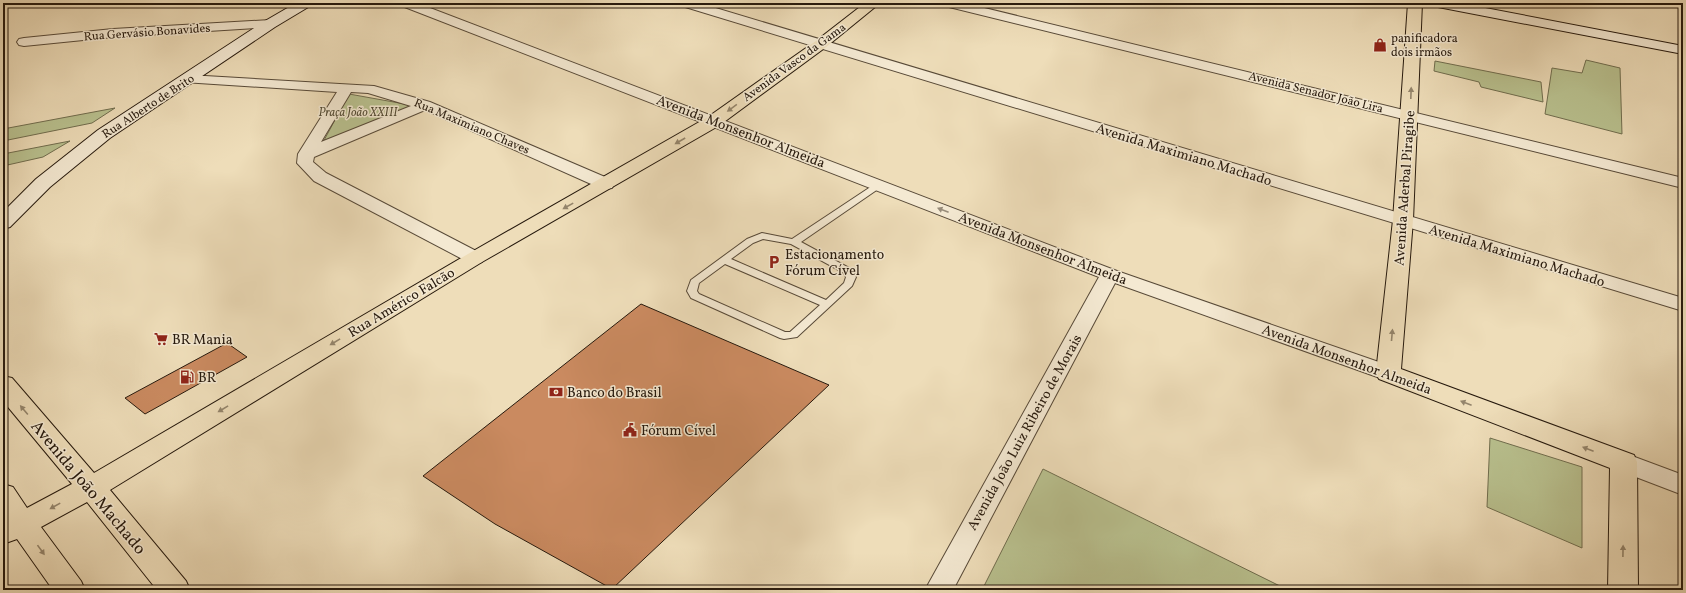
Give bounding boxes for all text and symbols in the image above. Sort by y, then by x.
street label: Avenida Vasco da Gama [740,20,850,106]
street label: Rua Gervásio Bonavides [83,21,211,45]
place label: panificadora dois irmãos [1391,31,1458,61]
shop icon: panificadora dois irmãos [1372,37,1388,53]
street label: Avenida Senador João Lira [1247,69,1385,117]
street label: Rua Alberto de Brito [99,71,198,143]
one-way arrow [1408,87,1415,99]
street label: Avenida Monsenhor Almeida [653,91,828,173]
street label: Rua Maximiano Chaves [411,95,532,159]
one-way arrow [727,104,738,112]
park label: Praça João XXIII [319,105,398,121]
street label: Avenida Aderbal Piragibe [1391,109,1420,266]
street label: Avenida Maximiano Machado [1093,120,1274,191]
one-way arrow [674,137,686,144]
one-way arrow [562,202,574,209]
one-way arrow [937,206,949,212]
street label: Avenida Monsenhor Almeida [955,208,1130,290]
street label: Avenida Maximiano Machado [1426,221,1607,292]
place label: Estacionamento Fórum Cível [785,246,884,281]
parking icon: Estacionamento Fórum Cível [766,254,782,270]
street label: Rua Américo Falcão [345,264,459,343]
street label: Avenida Monsenhor Almeida [1259,321,1434,400]
one-way arrow [1389,329,1395,341]
supermarket icon: BR Mania [153,331,169,347]
place label: BR Mania [172,331,233,350]
street label: Avenida João Luiz Ribeiro de Morais [963,331,1087,534]
one-way arrow [329,338,340,345]
fuel station icon: BR [179,369,195,385]
place label: BR [198,369,217,388]
bank icon: Banco do Brasil [548,384,564,400]
place label: Banco do Brasil [567,384,662,403]
one-way arrow [1460,399,1472,405]
one-way arrow [20,404,29,415]
one-way arrow [217,405,229,412]
street label: Avenida João Machado [25,416,151,560]
public building icon: Fórum Cível [622,422,638,438]
place label: Fórum Cível [641,422,716,441]
one-way arrow [1581,445,1593,451]
one-way arrow [50,503,61,509]
one-way arrow [37,545,45,555]
one-way arrow [1620,545,1627,557]

